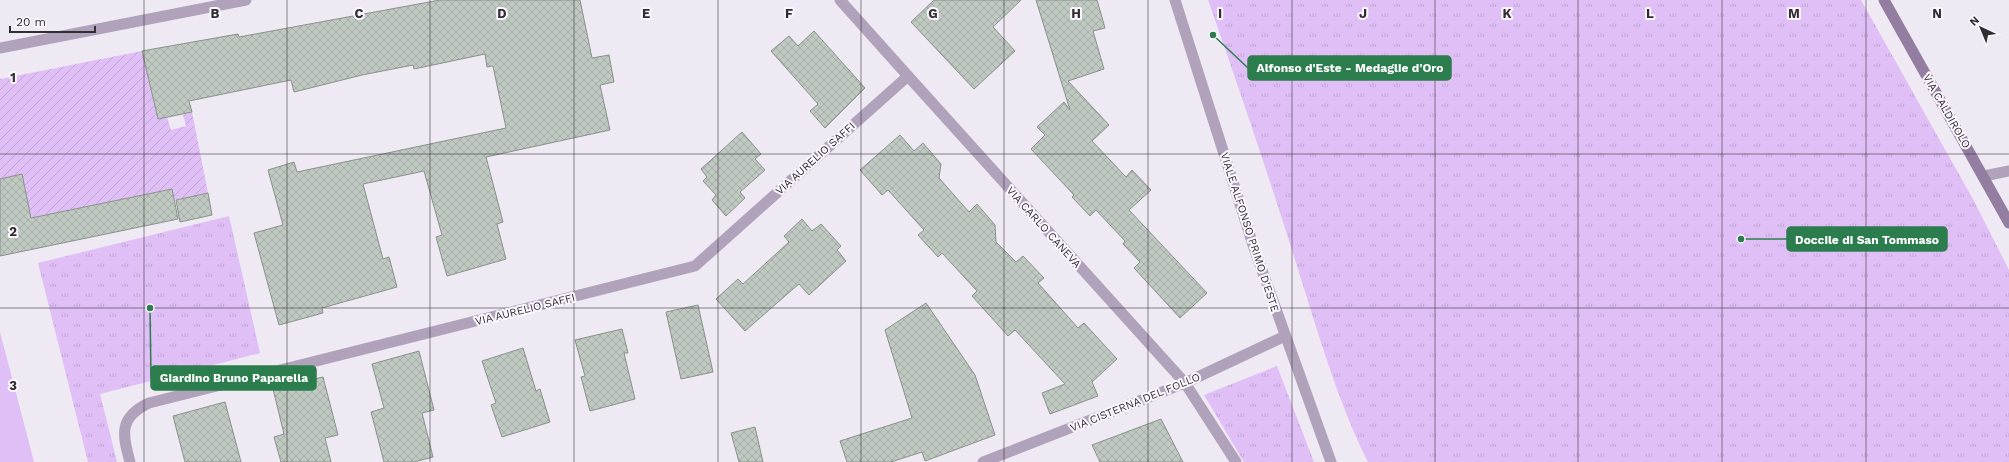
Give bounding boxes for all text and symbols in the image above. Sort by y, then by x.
text: B [211,6,220,21]
text: C [355,6,364,21]
text: D [497,6,507,21]
text: E [642,6,650,21]
text: F [785,6,793,21]
text: G [928,6,938,21]
text: H [1071,6,1081,21]
text: I [1218,6,1222,21]
text: J [1359,6,1367,21]
text: K [1502,6,1512,21]
text: L [1646,6,1654,21]
text: M [1788,6,1800,21]
text: N [1932,6,1942,21]
scale bar [10,8,95,34]
north arrow [1961,8,2001,48]
text: N [1967,14,1982,29]
text: 20 m [16,15,46,29]
callout: Alfonso d'Este - Medaglie d'Oro [1248,56,1451,80]
text: Alfonso d'Este - Medaglie d'Oro [1257,61,1443,75]
text: 1 [10,70,16,85]
street label: VIA CALDIROLO [1920,72,1973,151]
street label: VIA AURELIO SAFFI [773,119,858,197]
street label: VIALE ALFONSO PRIMO D'ESTE [1218,151,1281,314]
street label: VIA CARLO CANEVA [1004,184,1084,271]
text: 2 [9,224,17,239]
callout: Doccile di San Tommaso [1787,227,1947,251]
text: Doccile di San Tommaso [1795,233,1939,247]
street label: VIA AURELIO SAFFI [474,291,576,328]
callout: Giardino Bruno Paparella [151,366,316,390]
street label: VIA CISTERNA DEL FOLLO [1068,370,1202,435]
text: Giardino Bruno Paparella [160,371,308,385]
text: 3 [9,378,17,393]

